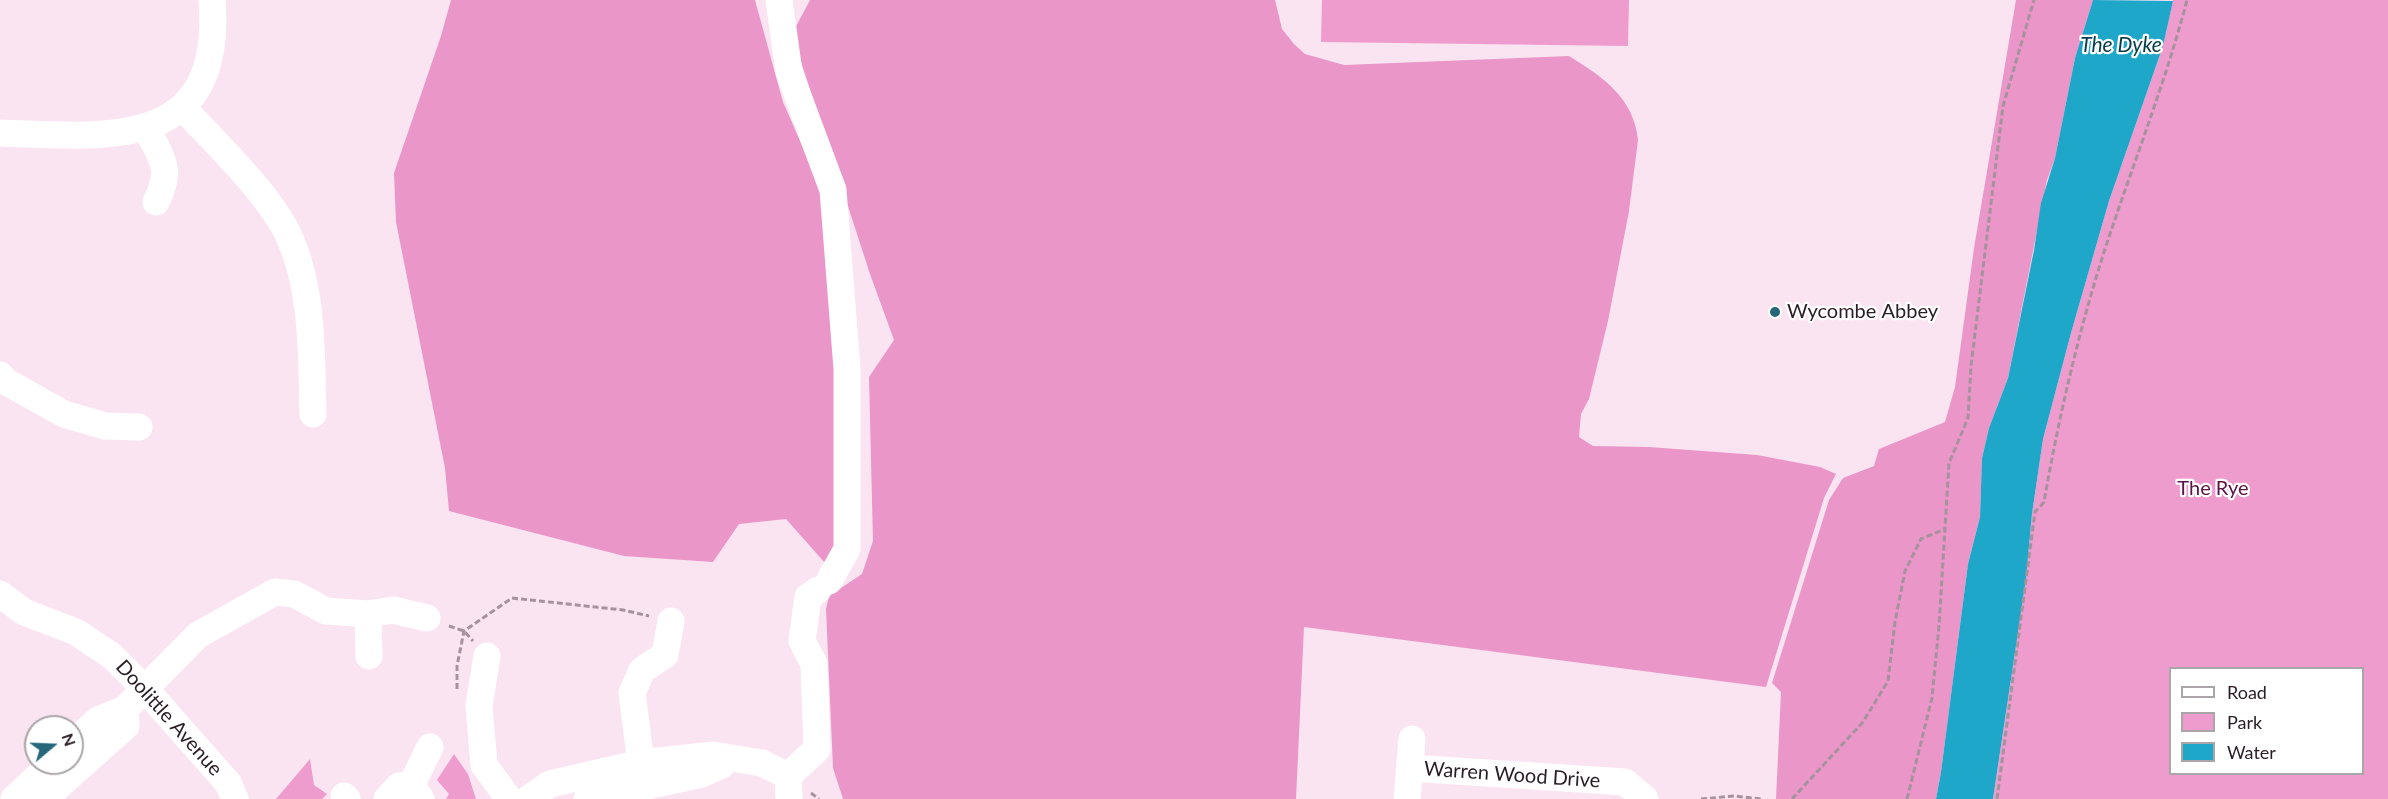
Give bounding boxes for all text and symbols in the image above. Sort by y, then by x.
water label: The Dyke [2080,32,2162,58]
place label: Wycombe Abbey [1787,300,1938,324]
marker: Wycombe Abbey [1768,305,1782,319]
park label: The Rye [2177,477,2249,501]
street label: Doolittle Avenue [111,655,227,781]
legend [2169,667,2364,775]
text: Road [2227,681,2267,703]
text: Park [2227,711,2262,733]
north arrow [24,715,84,775]
text: N [59,731,81,749]
text: Water [2227,741,2276,763]
street label: Warren Wood Drive [1423,757,1601,793]

